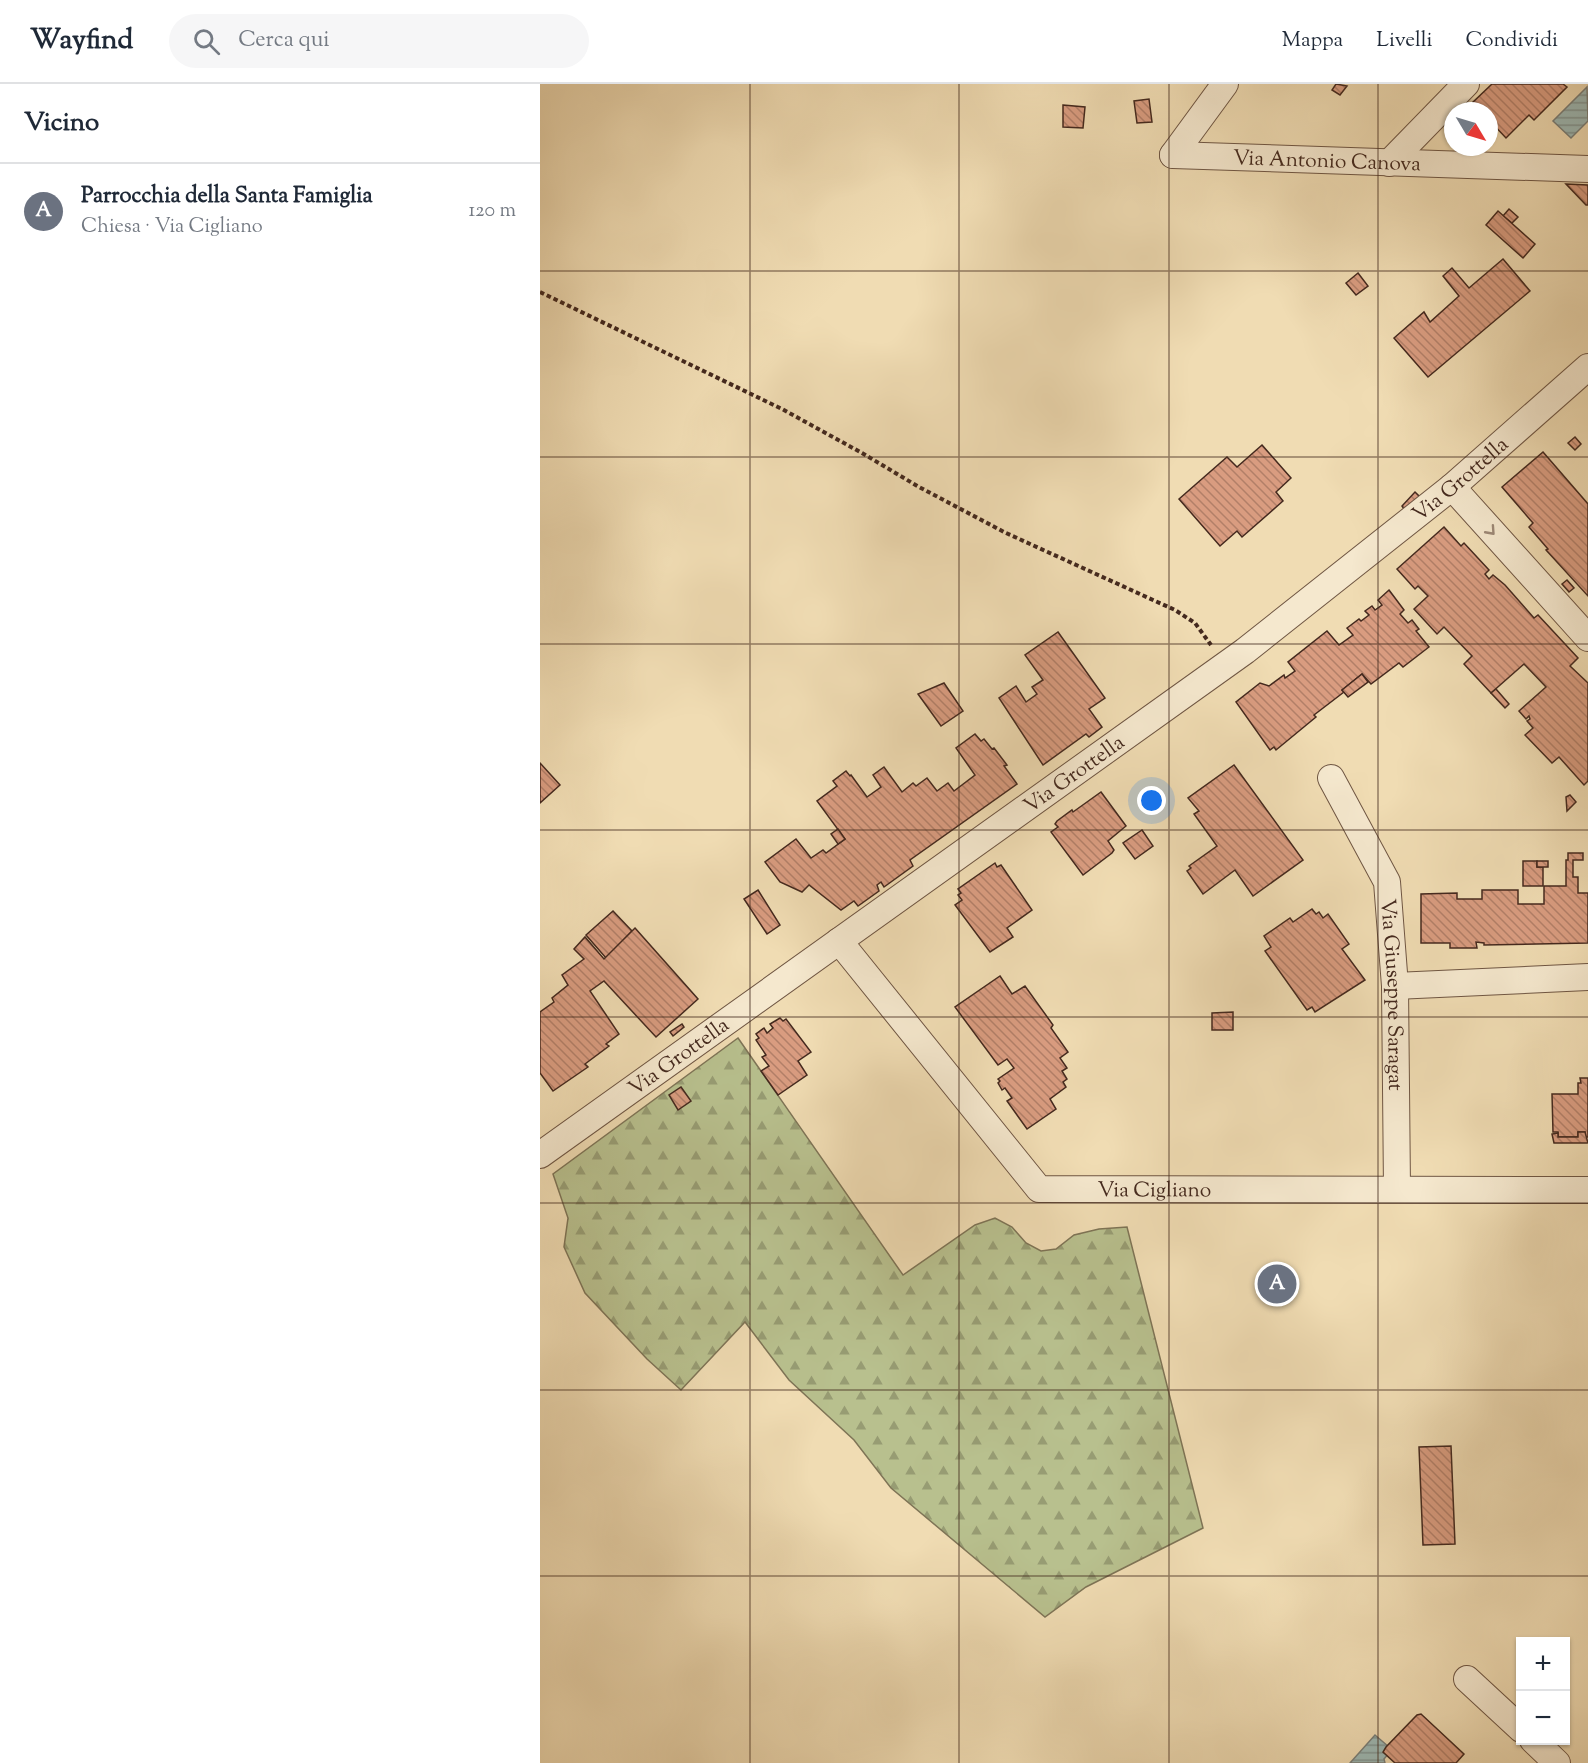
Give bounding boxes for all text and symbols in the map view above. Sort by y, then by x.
search box [169,14,589,68]
text: Wayfind [30,21,133,61]
icon: search [190,25,223,58]
text: Cerca qui [238,25,330,57]
text: Mappa [1282,26,1343,56]
text: Livelli [1376,26,1433,56]
text: Condividi [1466,26,1558,56]
north arrow [1444,102,1498,156]
text: Vicino [24,105,99,142]
street label: Via Antonio Canova [1232,144,1422,180]
text: Parrocchia della Santa Famiglia [81,181,373,213]
text: A [35,197,52,226]
text: 120 m [468,197,516,226]
text: Chiesa · Via Cigliano [81,213,263,242]
street label: Via Grottella [1407,431,1516,530]
one-way arrow [1484,524,1495,534]
street label: Via Grottella [1018,728,1132,822]
your location [1137,786,1166,815]
street label: Via Giuseppe Saragat [1371,898,1409,1091]
street label: Via Grottella [623,1011,736,1104]
street label: Via Cigliano [1097,1176,1211,1206]
pin: A [1258,1262,1296,1306]
map controls [1516,1637,1570,1745]
button: + [1516,1637,1570,1691]
button: − [1516,1691,1570,1745]

